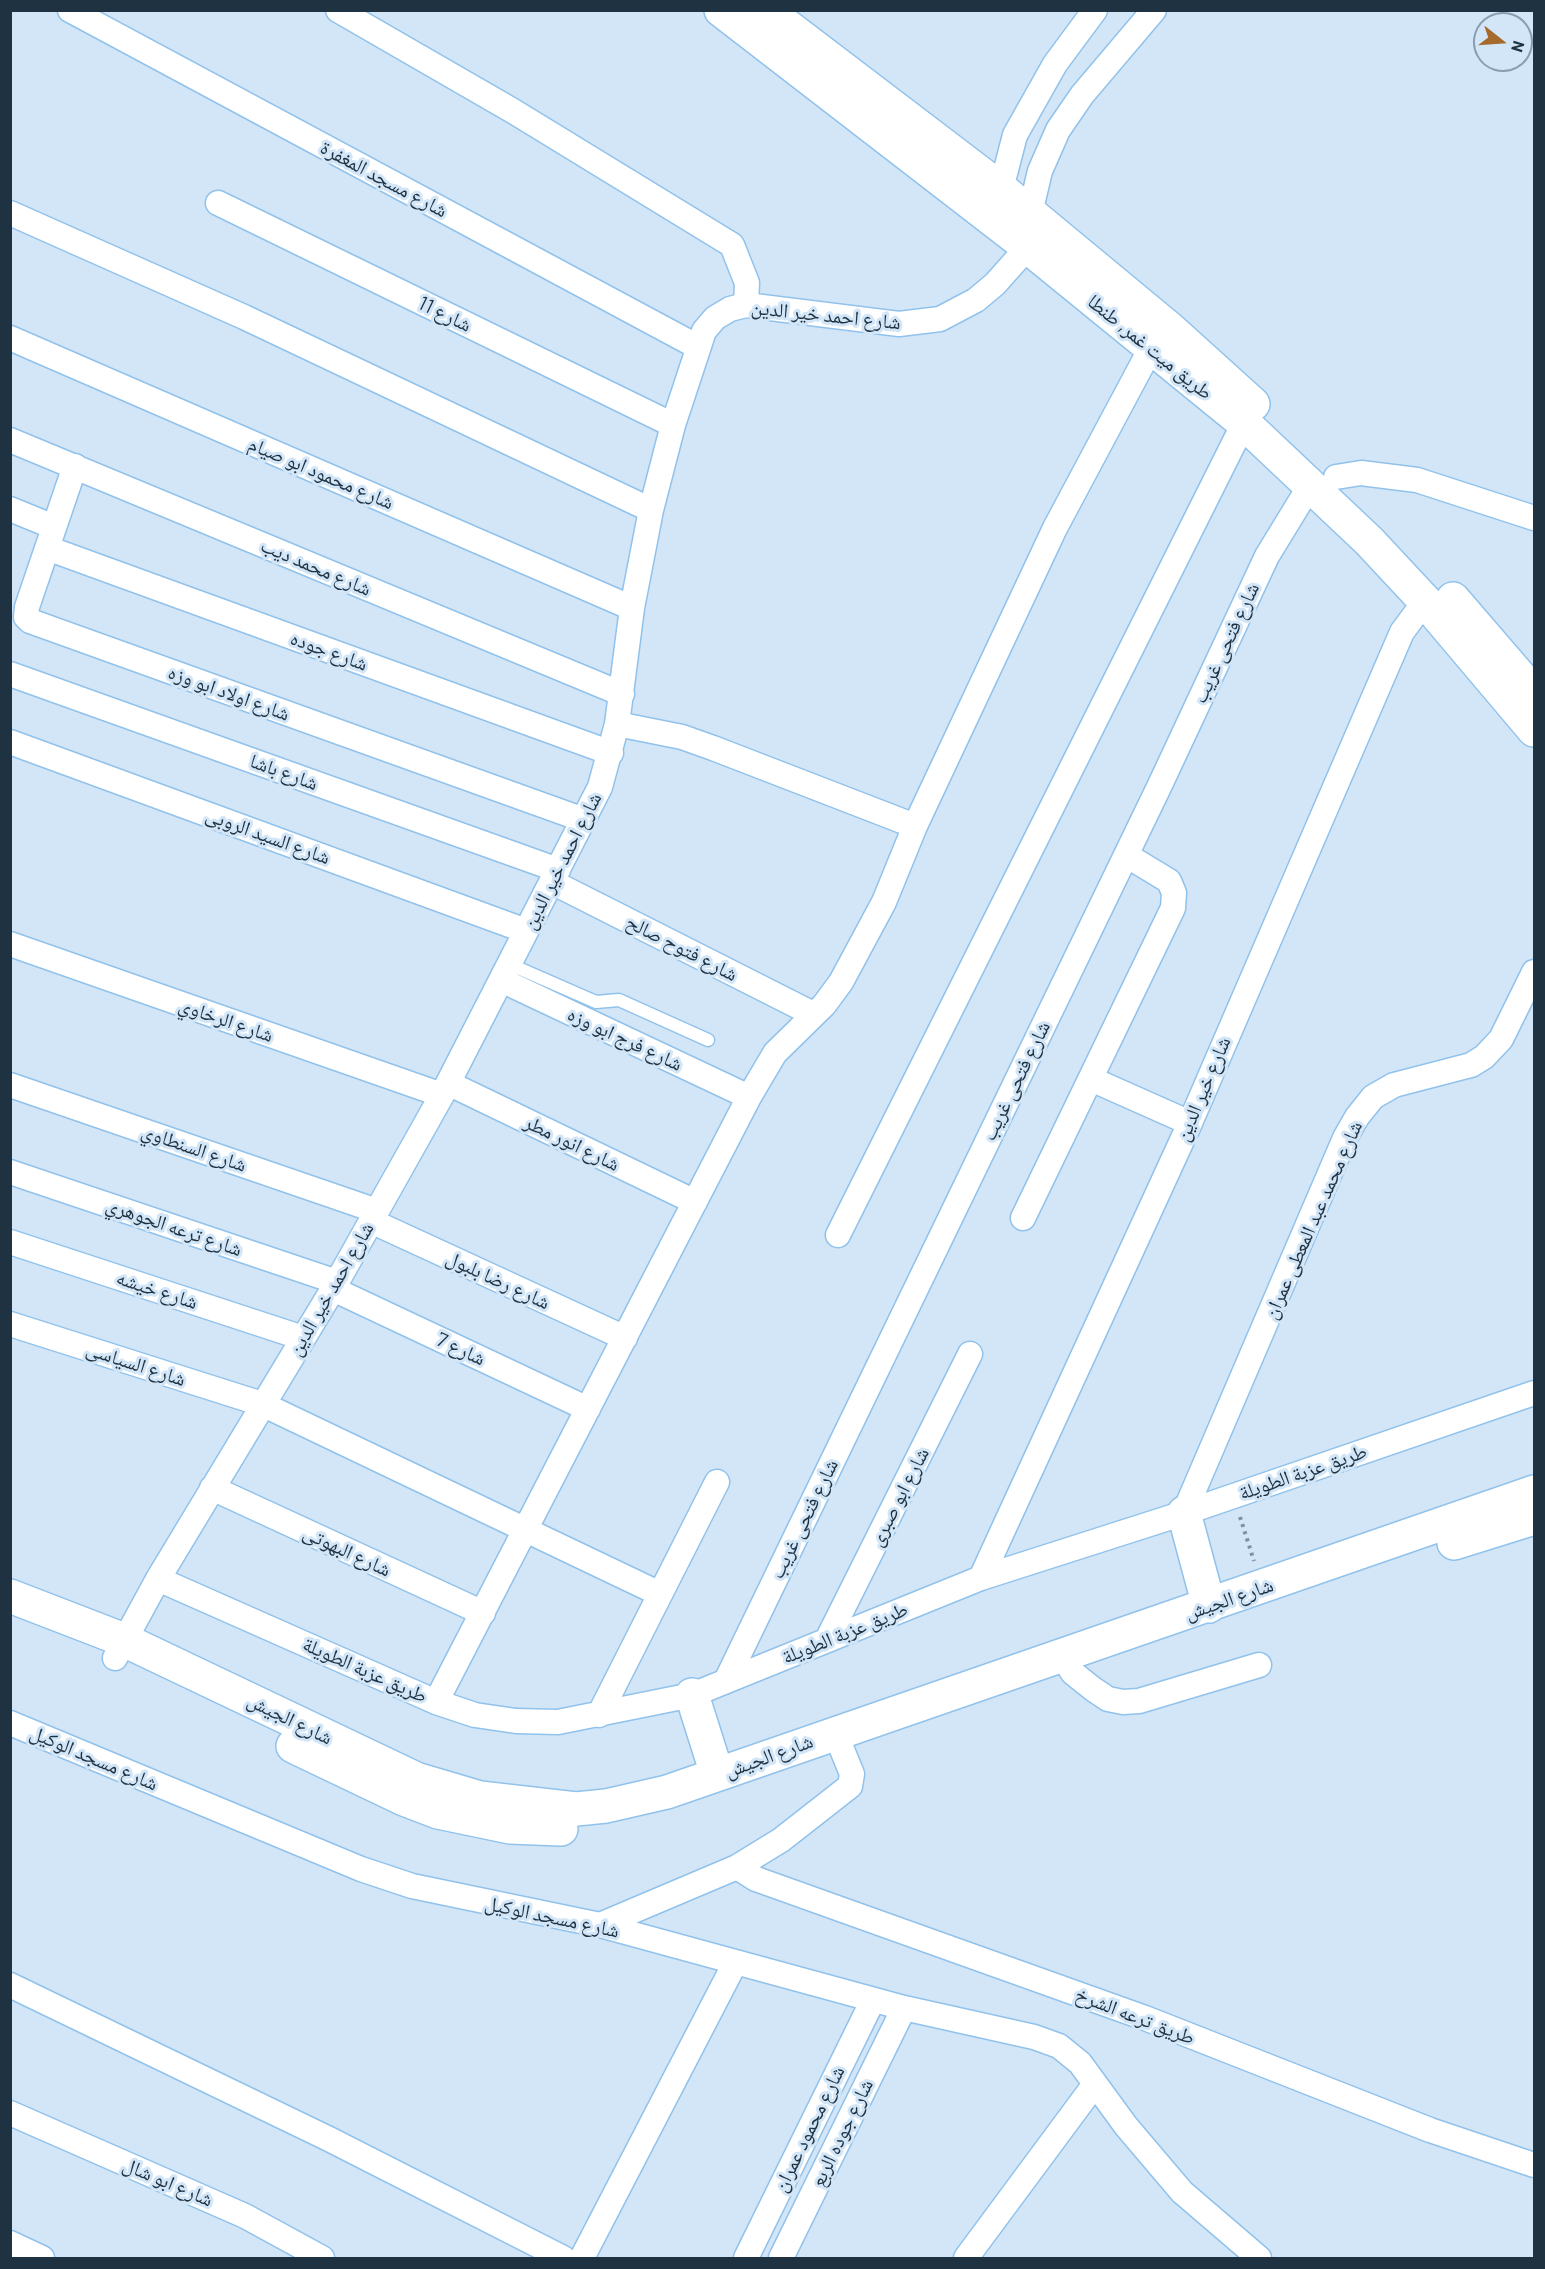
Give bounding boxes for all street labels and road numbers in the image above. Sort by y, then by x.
street label: شارع مسجد المغفرة [316,135,452,223]
street label: طريق ميت غمر, طنطا [1083,289,1217,405]
street label: شارع 11 [415,291,475,337]
street label: شارع احمد خير الدين [750,295,902,335]
street label: شارع محمود ابو صيام [245,432,397,514]
street label: شارع محمد ديب [257,533,375,601]
street label: شارع فتحى غريب [1188,579,1264,707]
street label: شارع جوده [287,626,371,676]
street label: شارع اولاد ابو وزه [165,660,293,726]
street label: شارع باشا [247,749,321,795]
street label: شارع احمد خير الدين [517,789,607,933]
street label: شارع السيد الروبى [203,802,333,870]
street label: شارع فتوح صالح [622,910,742,986]
street label: شارع الرخاوي [175,993,277,1047]
street label: شارع فرج ابو وزه [564,1002,686,1076]
street label: شارع فتحى غريب [977,1017,1055,1145]
street label: شارع خير الدين [1170,1033,1236,1145]
street label: شارع انور مطر [520,1110,624,1176]
street label: شارع محمد عبد المعطى عمران [1258,1117,1368,1323]
street label: شارع السنطاوي [138,1119,250,1177]
street label: شارع ترعه الجوهري [103,1192,245,1262]
street label: شارع احمد خير الدين [283,1218,379,1360]
street label: شارع رضا بلبول [442,1245,554,1315]
street label: شارع خيشه [113,1266,201,1314]
street label: شارع 7 [433,1327,489,1371]
street label: شارع السياسى [83,1337,189,1391]
street label: طريق عزبة الطويلة [1236,1439,1370,1505]
street label: شارع ابو صبرى [864,1444,934,1550]
street label: شارع فتحى غريب [765,1455,843,1583]
street label: شارع البهوتى [299,1520,395,1582]
street label: شارع الجيش [1182,1573,1276,1625]
street label: طريق عزبة الطويلة [779,1597,911,1669]
street label: طريق عزبة الطويلة [299,1632,431,1708]
street label: شارع الجيش [243,1688,337,1750]
street label: شارع مسجد الوكيل [26,1720,162,1796]
street label: شارع الجيش [722,1729,816,1783]
street label: شارع مسجد الوكيل [483,1891,621,1943]
street label: طريق ترعه الشرخ [1072,1982,1198,2050]
street label: شارع محمود عمران [768,2062,850,2196]
street label: شارع جوده الربع [806,2075,878,2191]
street label: شارع ابو شال [119,2152,217,2212]

